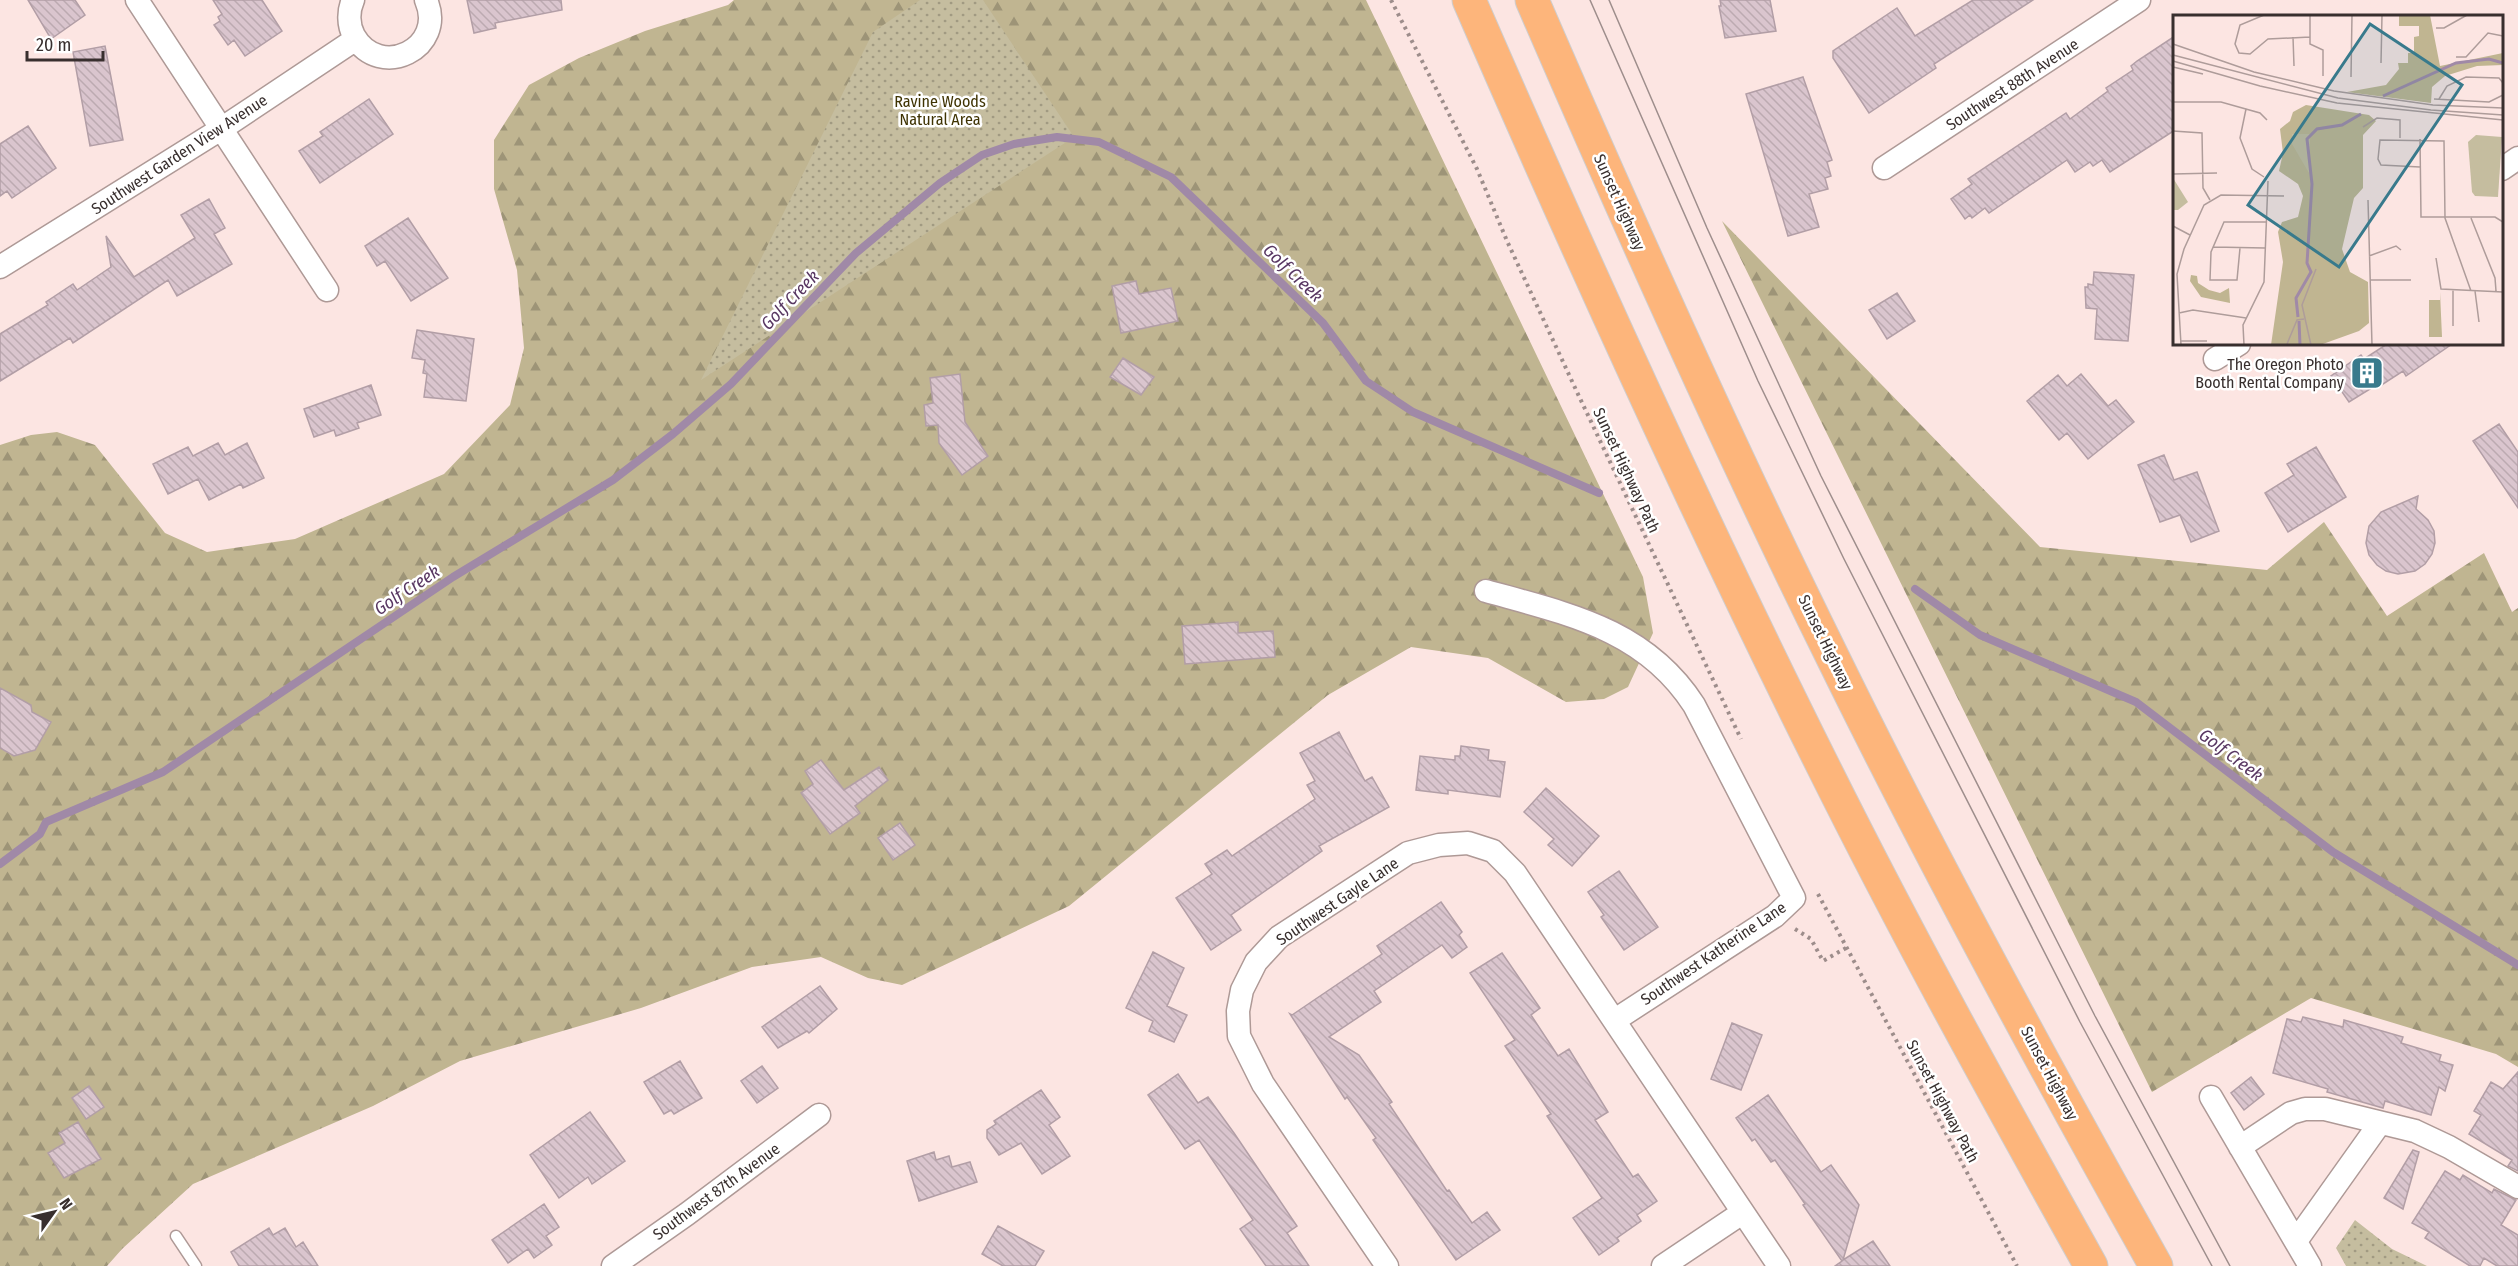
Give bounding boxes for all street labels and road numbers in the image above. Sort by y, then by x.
street label: Southwest 88th Avenue [1942,34,2082,134]
street label: Southwest Garden View Avenue [88,90,271,218]
street label: Sunset Highway [1590,151,1650,254]
street label: Sunset Highway Path [1589,405,1664,536]
street label: Sunset Highway [1794,592,1857,694]
street label: Southwest Gayle Lane [1272,853,1402,949]
street label: Southwest Katherine Lane [1637,898,1790,1009]
street label: Sunset Highway [2017,1023,2083,1124]
street label: Sunset Highway Path [1902,1037,1983,1166]
street label: Southwest 87th Avenue [649,1139,784,1244]

